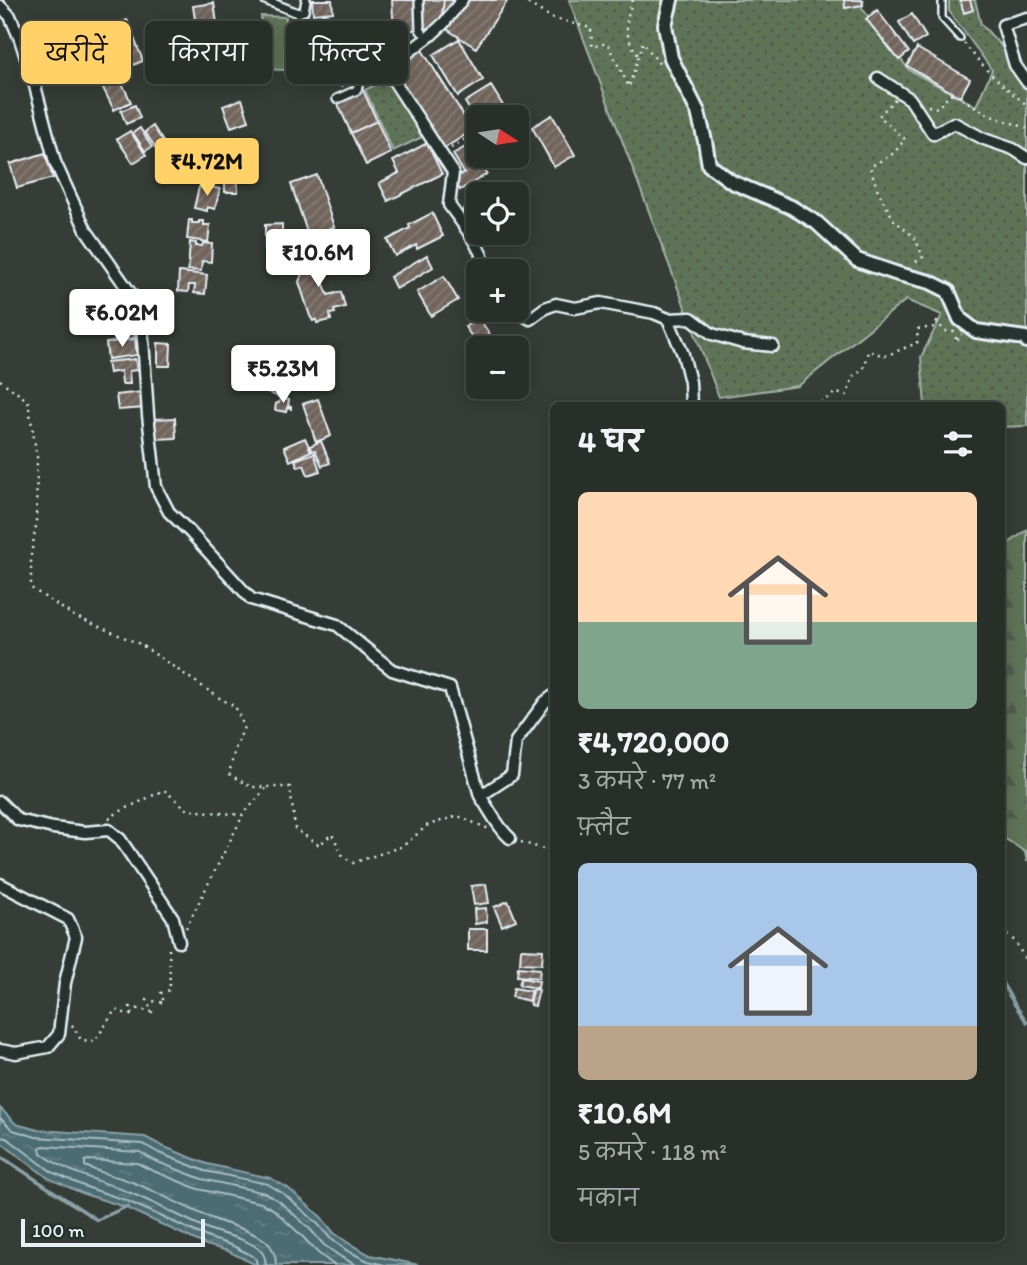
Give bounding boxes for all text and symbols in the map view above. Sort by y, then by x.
chip: खरीदें [21,21,131,84]
chip: किराया [145,21,272,84]
chip: फ़िल्टर [286,21,408,84]
north arrow [466,105,528,168]
map controls [466,105,529,399]
pin: ₹4.72M [150,138,264,198]
text: ₹4.72M [171,147,243,175]
button: locate [466,182,529,245]
pin: ₹10.6M [261,230,375,289]
text: ₹10.6M [282,238,354,266]
button: + [466,259,529,322]
pin: ₹6.02M [65,290,179,349]
text: ₹6.02M [85,298,159,326]
button: − [466,336,529,399]
pin: ₹5.23M [226,346,340,405]
text: ₹5.23M [247,354,319,382]
text: 4 घर [578,423,643,460]
icon: filters [939,425,977,463]
icon: home [715,537,841,663]
text: ₹4,720,000 [578,723,729,760]
text: 3 कमरे · 77 m² [578,767,716,795]
text: फ़्लैट [578,813,630,841]
icon: home [715,908,841,1034]
text: ₹10.6M [578,1094,672,1131]
text: 5 कमरे · 118 m² [578,1138,727,1166]
text: मकान [578,1184,639,1212]
scale bar [21,1216,205,1248]
text: 100 m [32,1219,84,1242]

